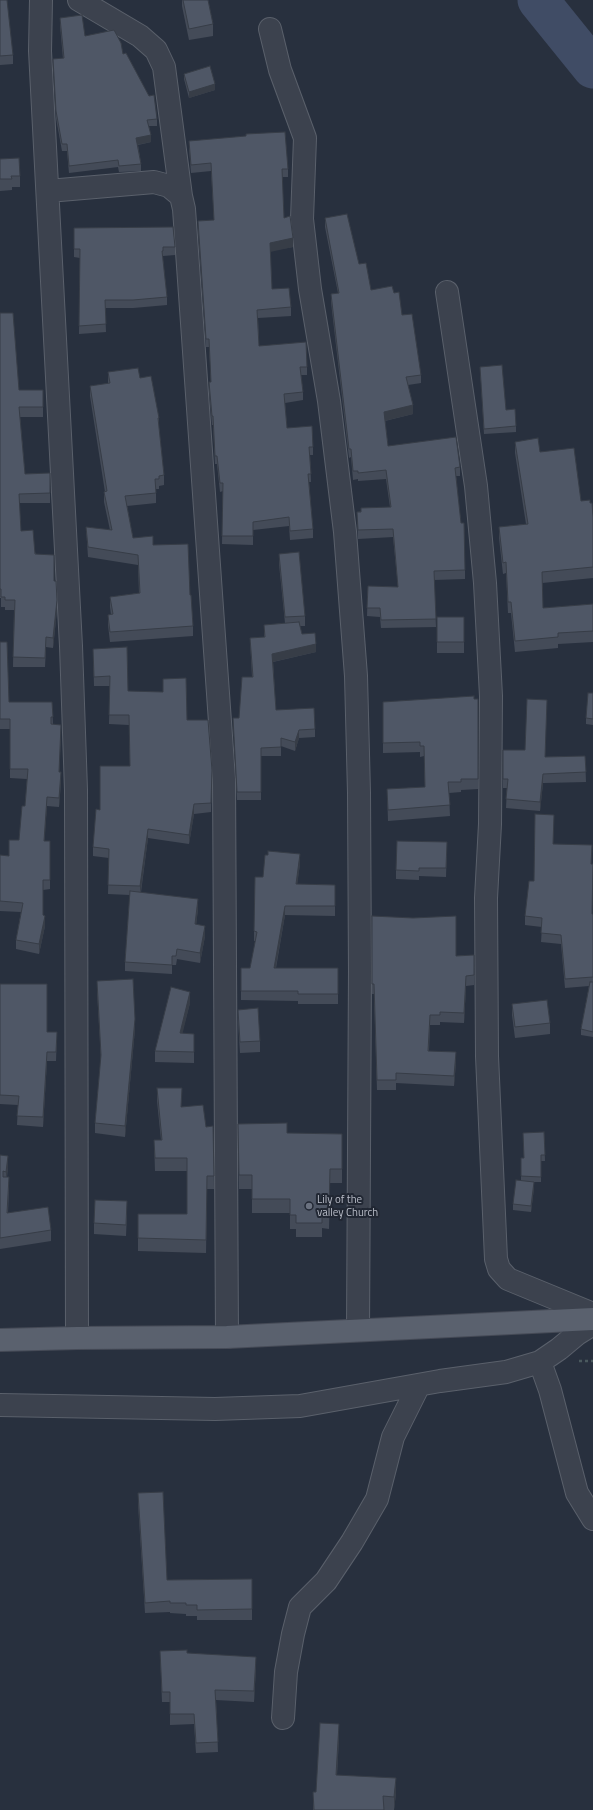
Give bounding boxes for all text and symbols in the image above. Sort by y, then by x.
place label: Lily of the valley Church [317,1193,378,1219]
marker: Lily of the valley Church [304,1201,314,1211]

